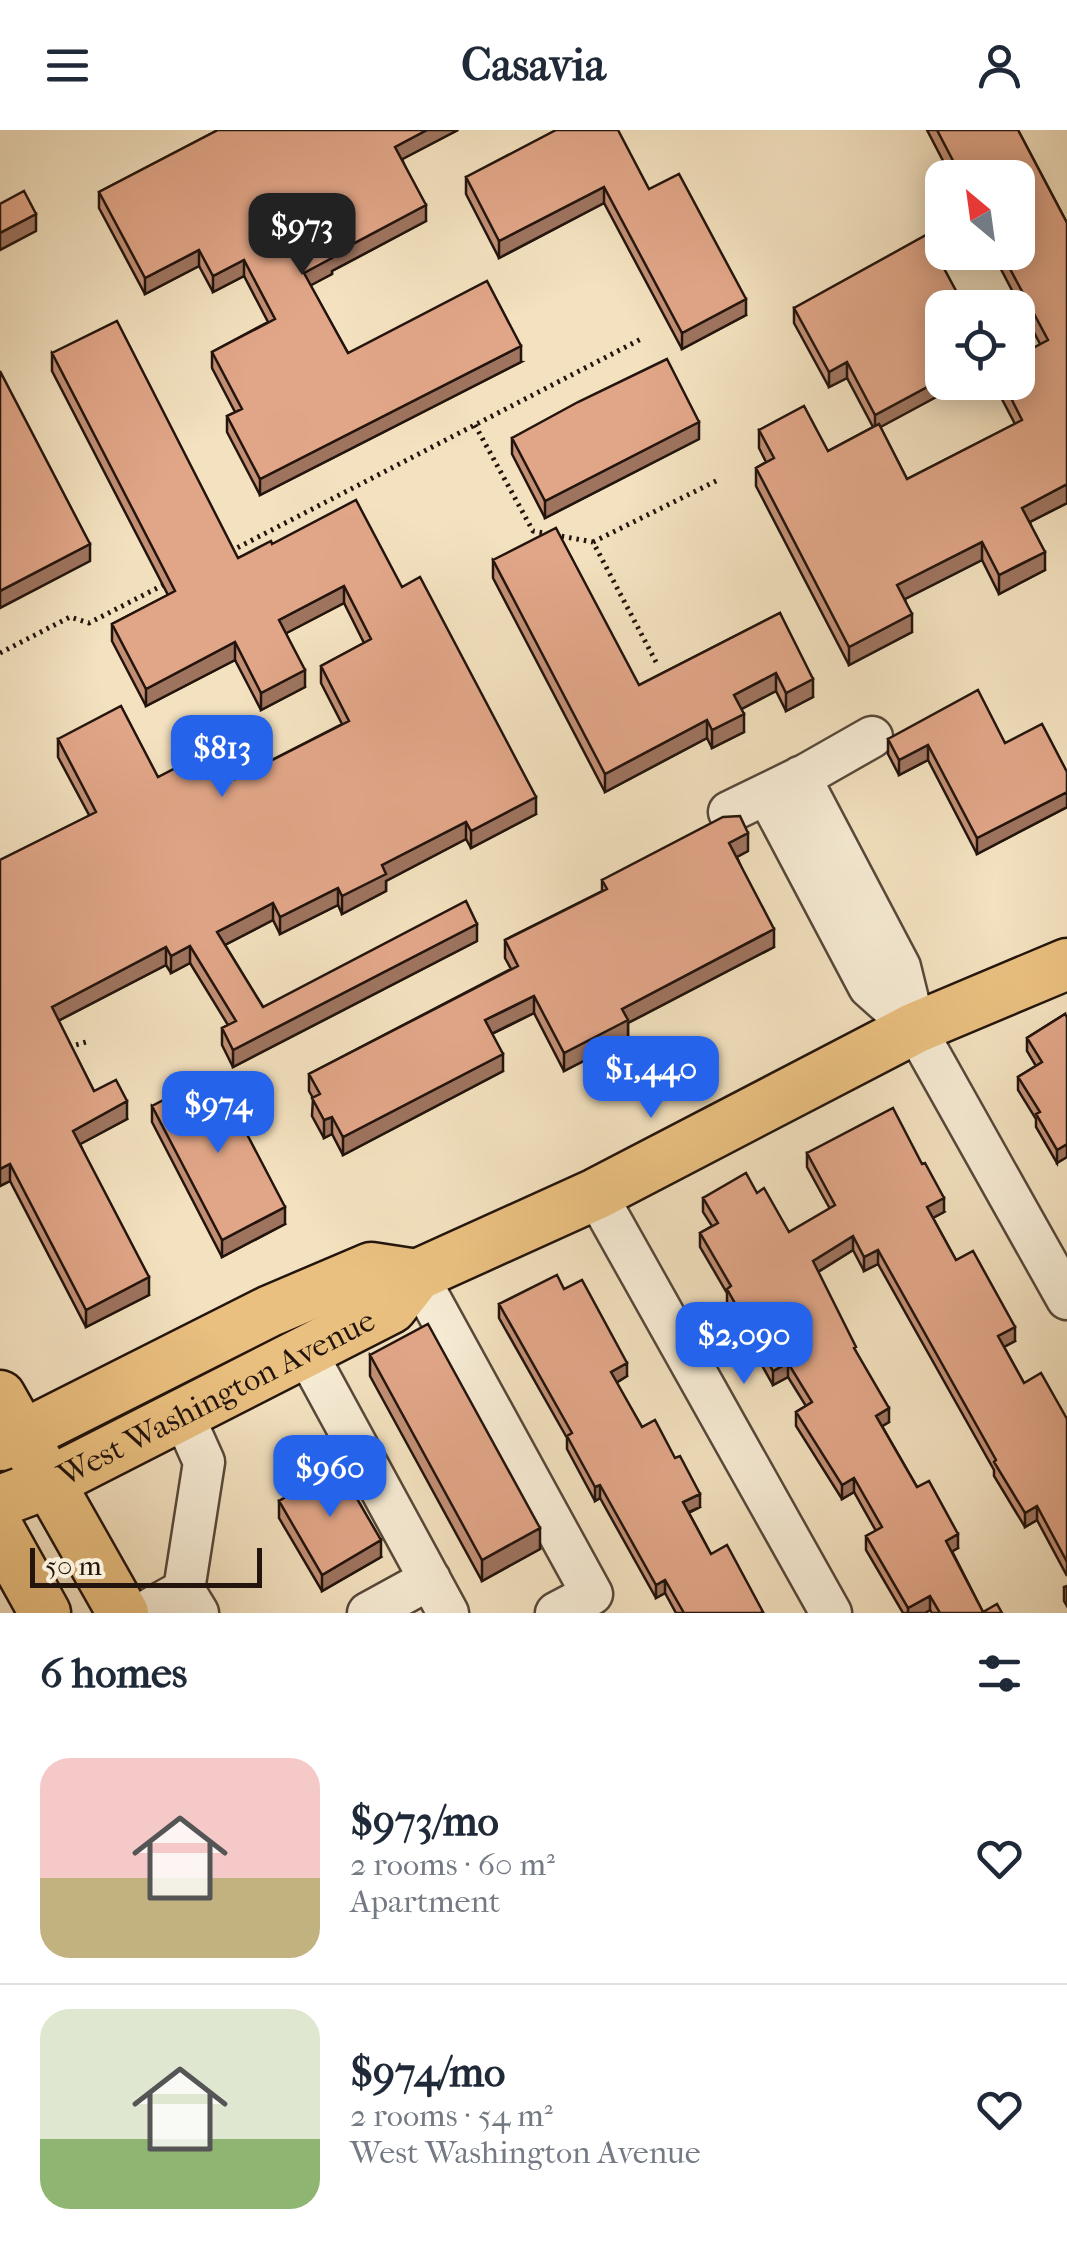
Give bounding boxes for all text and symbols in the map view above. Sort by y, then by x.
icon: menu [40,38,95,93]
icon: person [972,38,1027,93]
text: Casavia [461,39,606,92]
north arrow [925,160,1035,270]
map controls [925,160,1035,400]
pin: $973 [243,193,361,278]
text: $973 [271,207,333,244]
button: locate [925,290,1035,400]
pin: $813 [163,715,281,800]
text: $813 [193,729,251,766]
pin: $1,440 [570,1036,732,1121]
text: $1,440 [605,1050,697,1087]
pin: $974 [159,1071,277,1156]
text: $974 [184,1085,252,1122]
street label: West Washington Avenue [51,1301,381,1494]
pin: $2,090 [663,1302,825,1387]
text: $2,090 [698,1316,790,1353]
pin: $960 [271,1435,389,1520]
text: $960 [295,1449,365,1486]
scale bar [30,1543,262,1588]
text: 50 m [45,1549,102,1582]
icon: filters [972,1646,1027,1701]
text: 6 homes [40,1649,187,1698]
text: $973/mo [350,1797,499,1846]
icon: home [120,1798,240,1918]
icon: heart [972,1831,1027,1886]
text: 2 rooms · 60 m² [350,1846,555,1883]
text: Apartment [350,1883,500,1920]
text: $974/mo [350,2048,505,2097]
icon: home [120,2049,240,2169]
icon: heart [972,2082,1027,2137]
text: 2 rooms · 54 m² [350,2097,553,2134]
text: West Washington Avenue [350,2134,701,2171]

